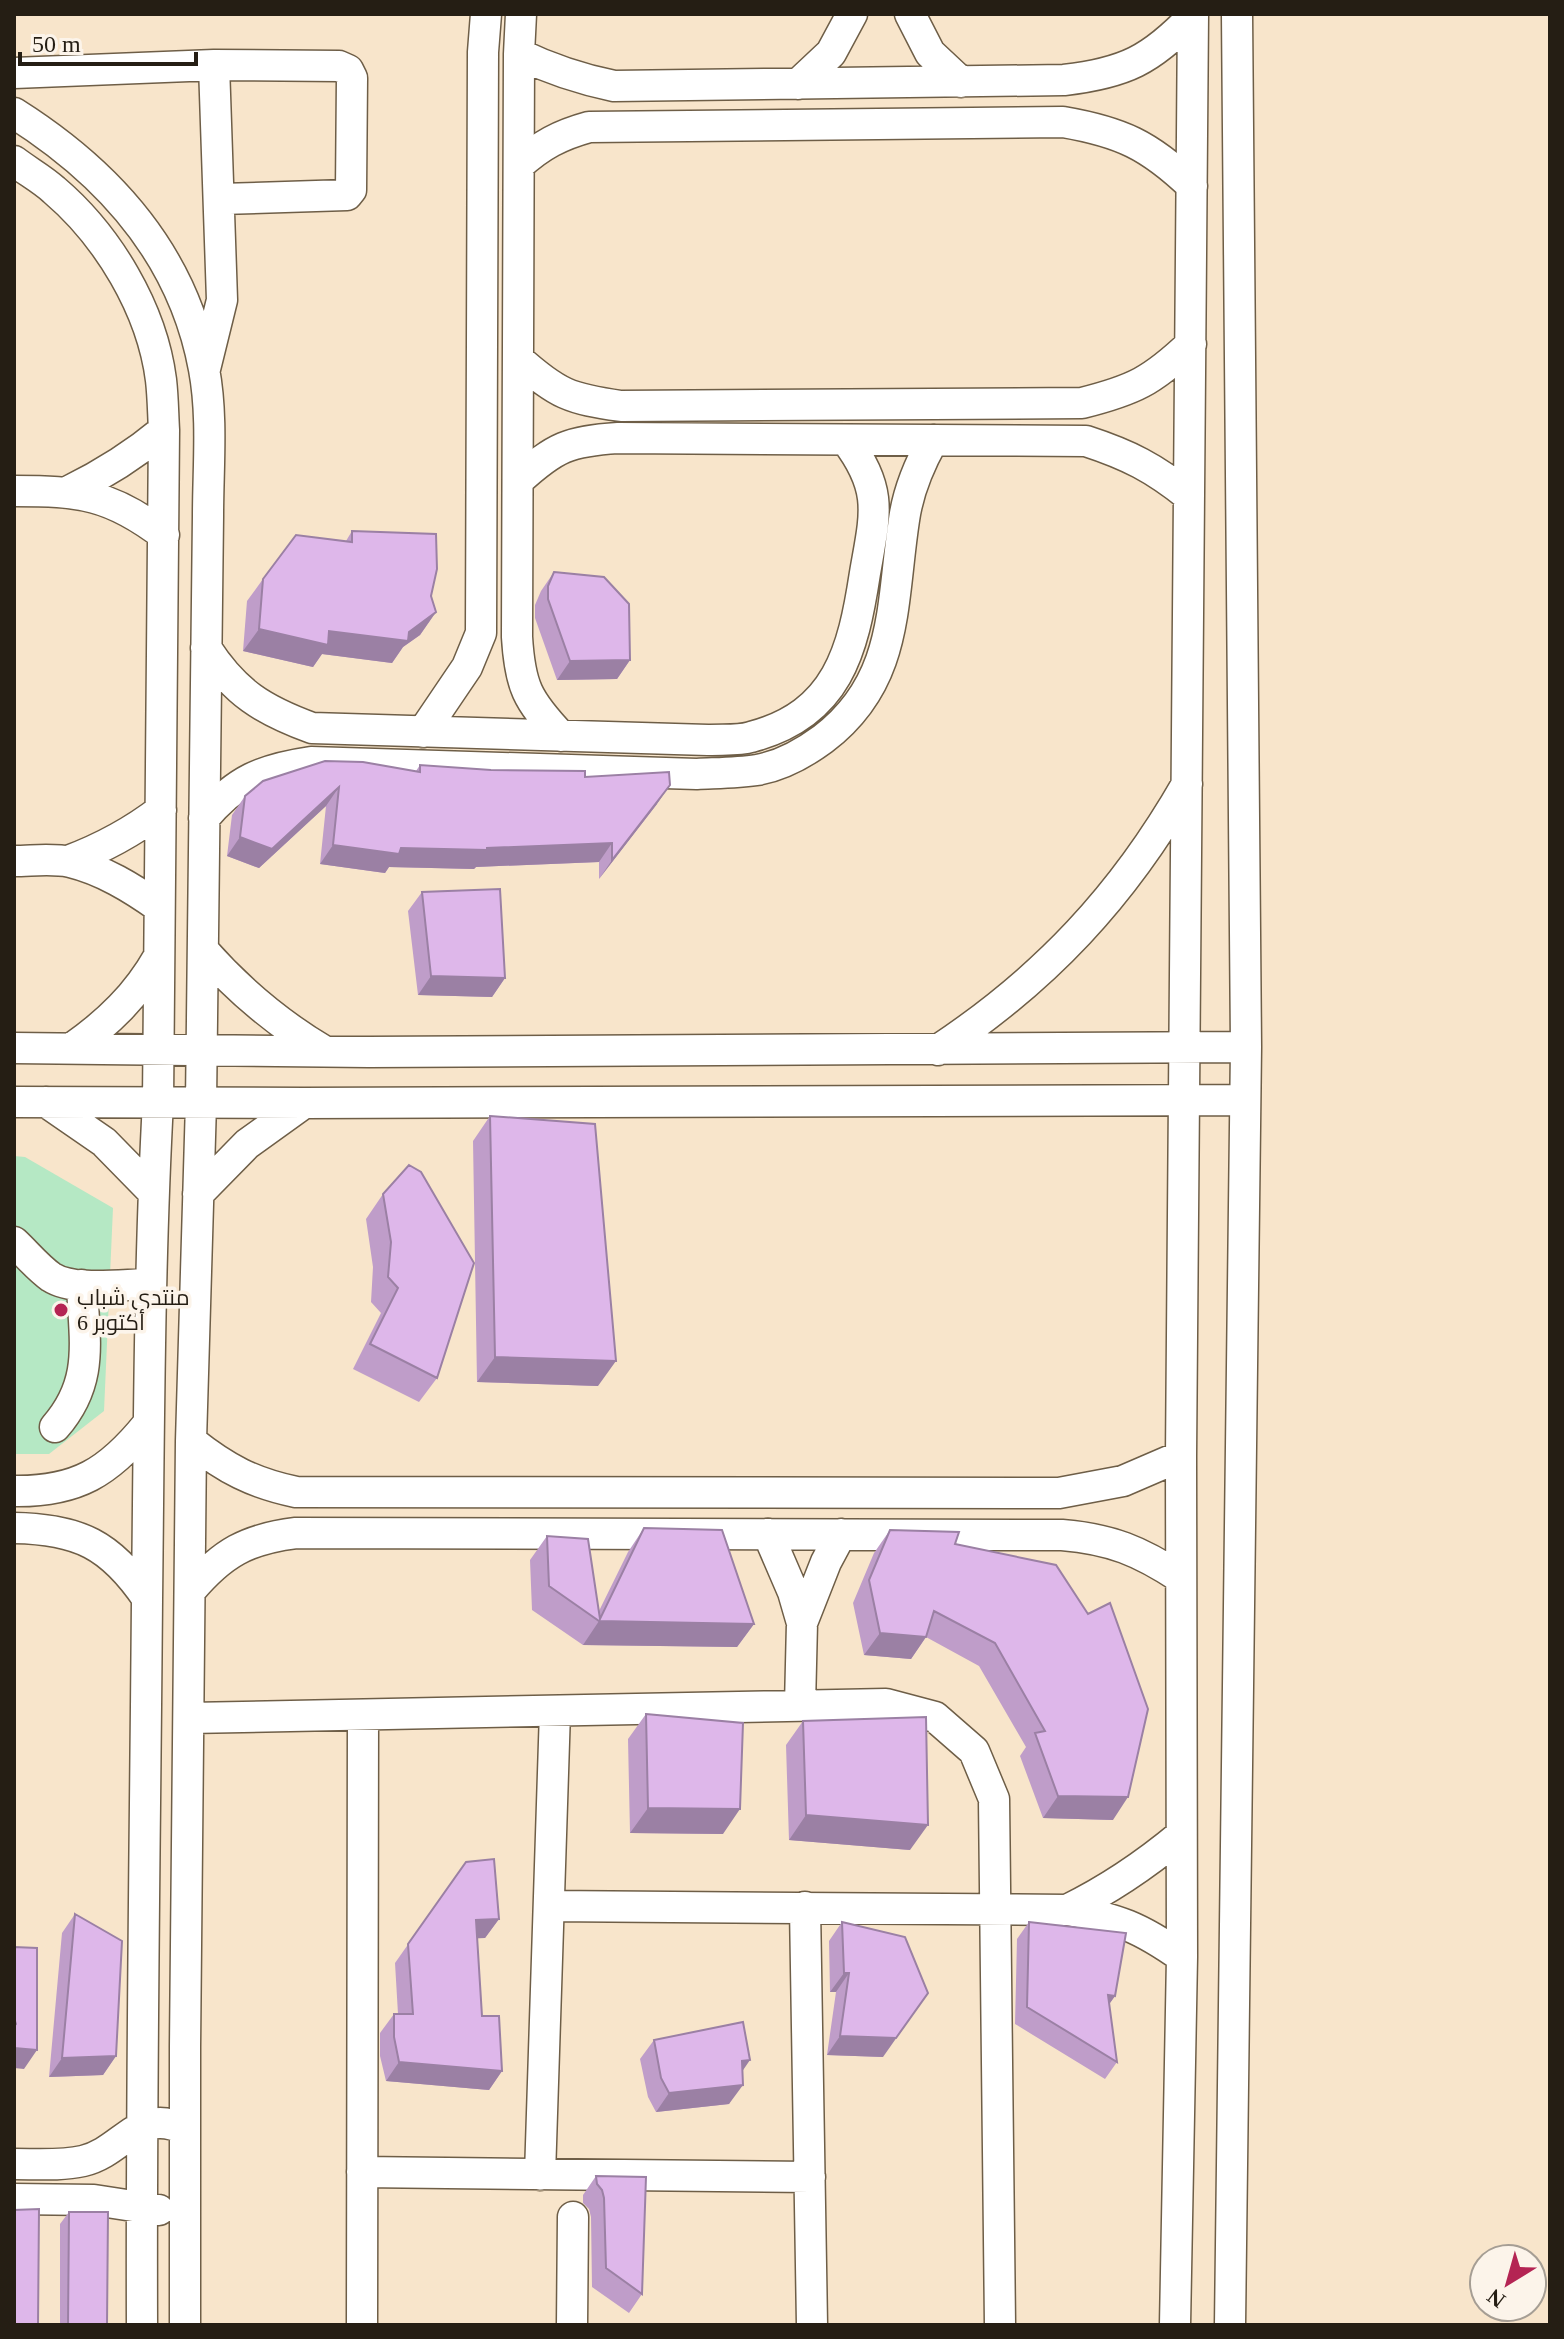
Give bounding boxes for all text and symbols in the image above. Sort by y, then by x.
scale bar [20,16,196,66]
text: 50 m [32,31,81,57]
place label: منتدى شباب 6 أكتوبر [77,1285,190,1335]
marker: منتدى شباب 6 أكتوبر [52,1301,70,1319]
north arrow [1468,2243,1548,2323]
text: N [1482,2284,1510,2313]

